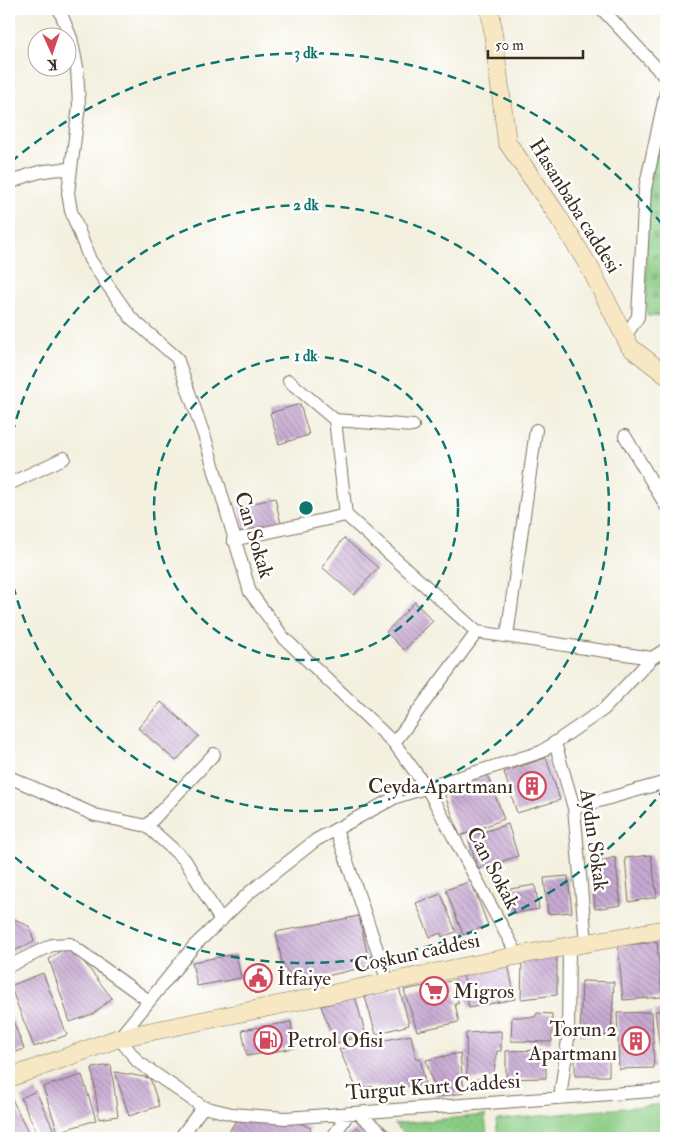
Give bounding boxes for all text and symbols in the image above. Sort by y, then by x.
north arrow [28,28,78,78]
scale bar [488,28,582,60]
text: 50 m [495,36,524,55]
text: 3 dk [294,44,319,63]
text: K [46,56,58,73]
street label: Hasanbaba caddesi [523,134,627,279]
text: 2 dk [293,196,319,215]
text: 1 dk [294,347,318,366]
street label: Can Sokak [228,488,280,582]
centre of rings [297,499,315,517]
building icon: Ceyda Apartmanı [517,771,547,801]
place label: Ceyda Apartmanı [368,773,513,800]
street label: Aydın Sokak [573,786,615,893]
street label: Can Sokak [460,822,526,914]
street label: Coşkun caddesi [352,926,483,980]
public building icon: İtfaiye [243,963,273,993]
place label: İtfaiye [277,965,331,992]
supermarket icon: Migros [419,976,449,1006]
place label: Migros [453,978,514,1005]
place label: Torun 2 Apartmanı [527,1016,617,1067]
fuel station icon: Petrol Ofisi [253,1025,283,1055]
building icon: Torun 2 Apartmanı [621,1026,651,1056]
place label: Petrol Ofisi [287,1027,384,1054]
street label: Turgut Kurt Caddesi [345,1067,522,1107]

